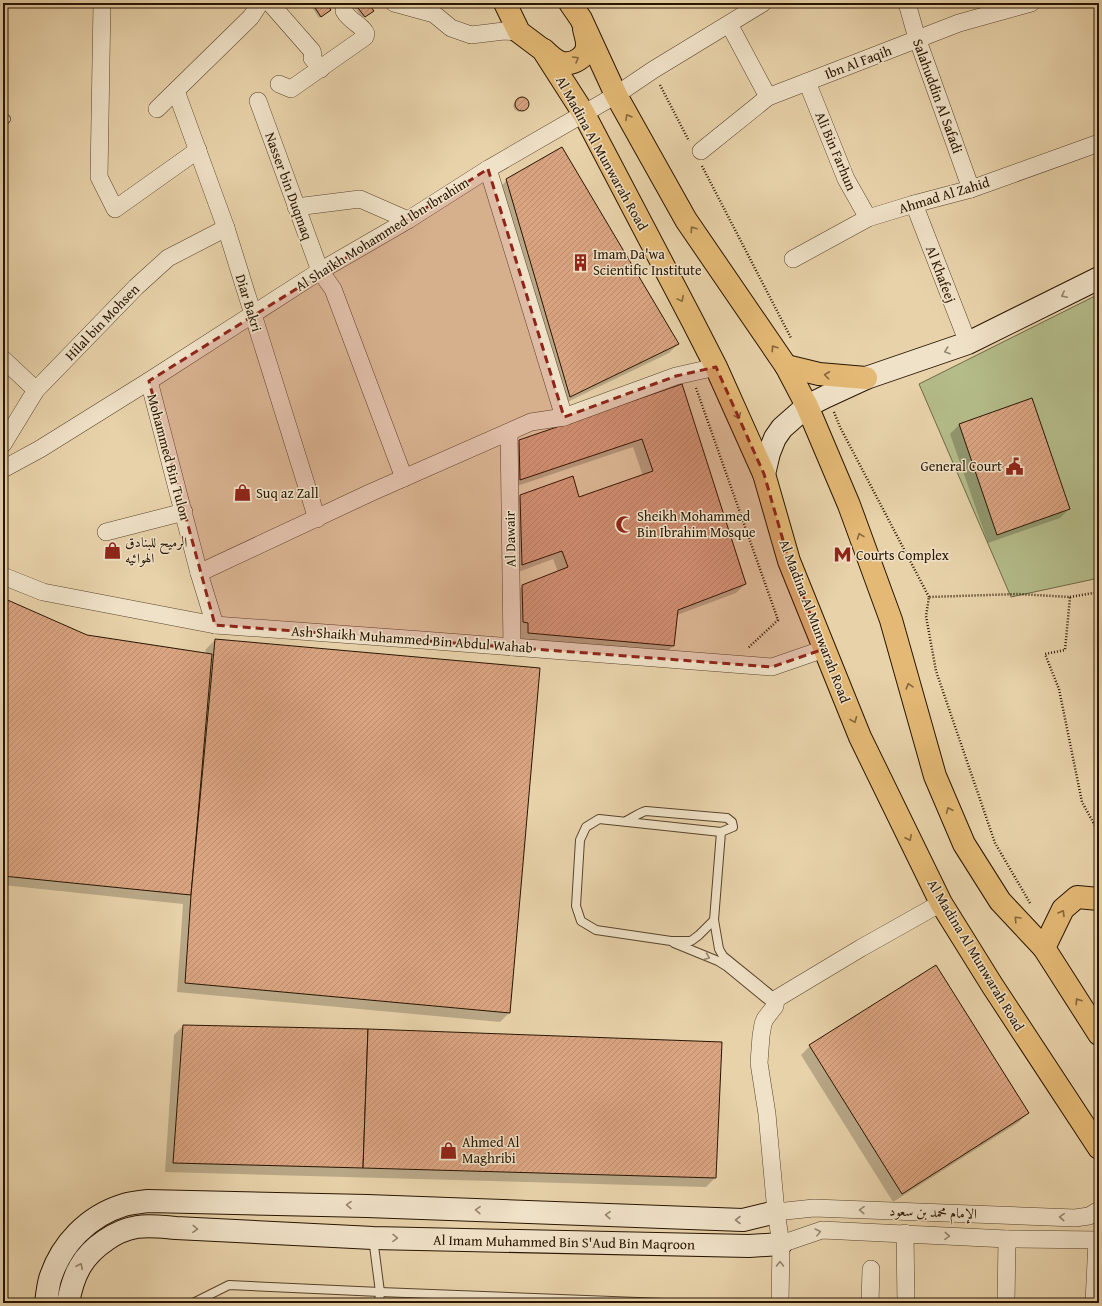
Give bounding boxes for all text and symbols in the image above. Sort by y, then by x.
street label: Salahuddin Al Safadi [908,36,968,156]
street label: Ibn Al Faqih [822,40,894,84]
one-way arrow [572,57,579,64]
street label: Al Madina Al Munwarah Road [551,72,653,234]
street label: Ali Bin Farhun [810,108,862,194]
one-way arrow [625,113,632,121]
street label: Nasser bin Duqmaq [260,129,318,243]
street label: Al Shaikh Mohammed Ibn Ibrahim [291,172,473,296]
street label: Ahmad Al Zahid [896,172,992,218]
one-way arrow [690,226,698,233]
street label: Al Khafeej [921,243,961,305]
place label: Imam Da'wa Scientific Institute [593,244,702,280]
building icon: Imam Da'wa Scientific Institute [570,252,590,272]
street label: Diar Bakri [231,272,267,334]
street label: Hilal bin Mohsen [60,279,144,365]
one-way arrow [1061,291,1068,298]
one-way arrow [677,295,684,302]
one-way arrow [771,345,779,352]
one-way arrow [943,346,950,355]
one-way arrow [824,371,830,380]
street label: Mohammed Bin Tulon [142,391,196,523]
one-way arrow [733,412,741,419]
place label: General Court [920,456,1002,476]
public building icon: General Court [1005,456,1025,476]
shop icon: Suq az Zall [233,483,253,503]
place label: Suq az Zall [256,483,319,503]
place label: Sheikh Mohammed Bin Ibrahim Mosque [637,506,756,542]
street label: Al Dawair [500,510,520,567]
mosque icon: Sheikh Mohammed Bin Ibrahim Mosque [614,514,634,534]
place label: الرميح للبنادق الهوائيه [125,532,187,568]
one-way arrow [857,532,865,539]
street label: Al Madina Al Munwarah Road [775,536,856,706]
shop icon: الرميح للبنادق الهوائيه [102,540,122,560]
metro station icon: Courts Complex [833,545,853,565]
place label: Courts Complex [856,545,950,565]
street label: Ash Shaikh Muhammed Bin Abdul Wahab [291,621,533,657]
one-way arrow [905,683,914,690]
one-way arrow [849,717,857,724]
one-way arrow [946,806,954,814]
one-way arrow [904,833,912,841]
street label: Al Madina Al Munwarah Road [923,875,1030,1035]
one-way arrow [1057,910,1065,917]
one-way arrow [1015,916,1022,924]
one-way arrow [702,952,710,960]
one-way arrow [1075,998,1083,1005]
place label: Ahmed Al Maghribi [462,1132,519,1168]
shop icon: Ahmed Al Maghribi [439,1140,459,1160]
street label: الإمام محمد بن سعود [889,1200,977,1227]
one-way arrow [346,1201,352,1209]
one-way arrow [859,1205,865,1214]
one-way arrow [475,1206,481,1214]
one-way arrow [605,1211,611,1219]
one-way arrow [1059,1212,1065,1221]
one-way arrow [735,1216,741,1224]
one-way arrow [192,1225,198,1233]
one-way arrow [814,1228,821,1237]
street label: Al Imam Muhammed Bin S'Aud Bin Maqroon [433,1230,695,1254]
one-way arrow [944,1231,950,1240]
one-way arrow [392,1234,398,1242]
one-way arrow [776,1261,785,1267]
one-way arrow [75,1263,83,1271]

